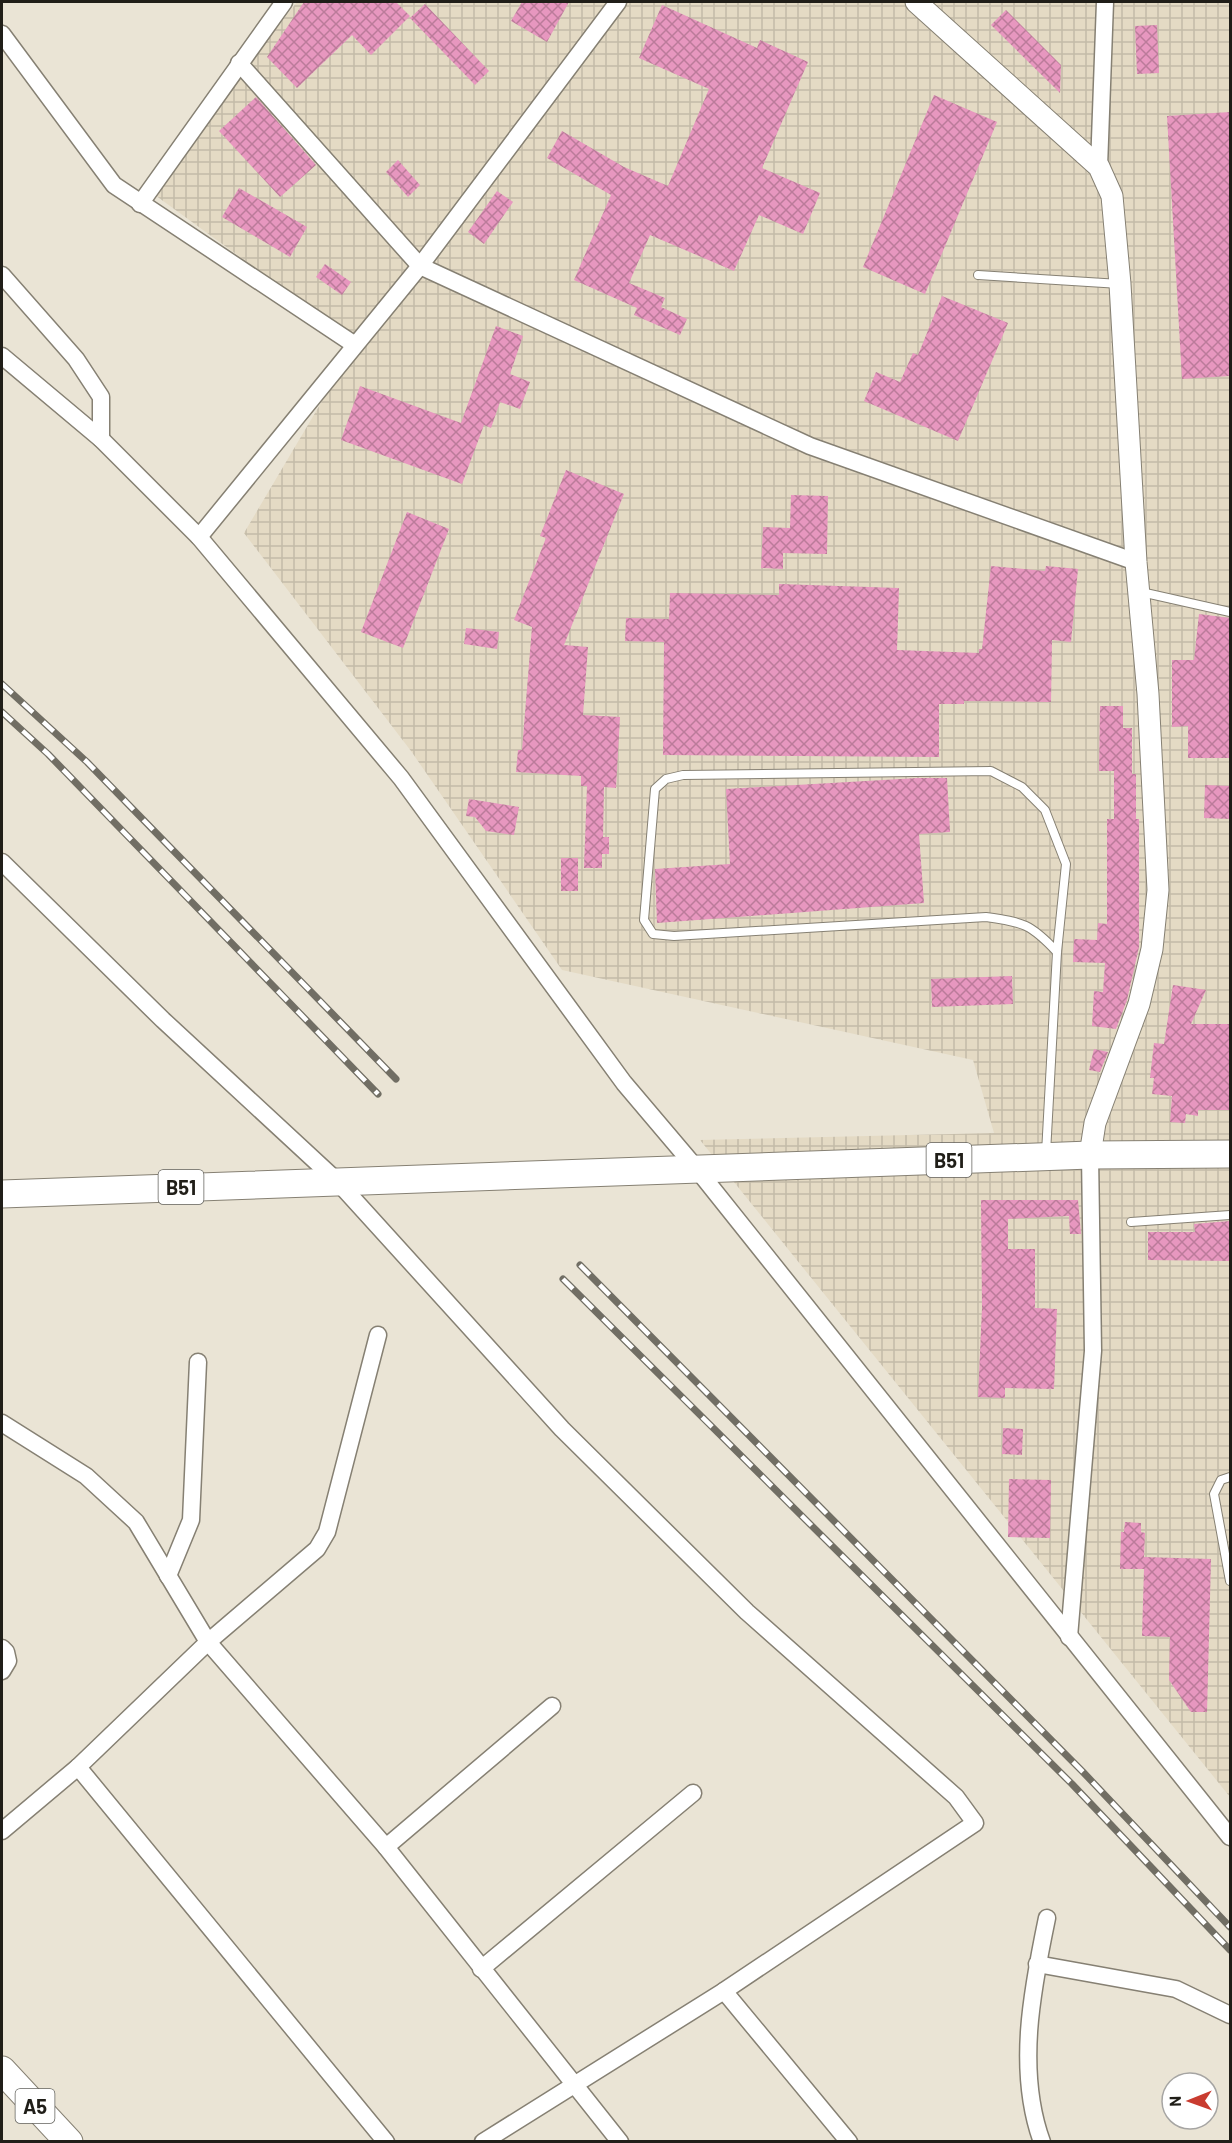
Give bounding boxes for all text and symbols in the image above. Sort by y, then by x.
road number: B51 [926,1143,972,1177]
road number: B51 [158,1170,204,1204]
north arrow [1160,2071,1220,2131]
road number: A5 [15,2089,54,2123]
text: N [1165,2096,1184,2107]

